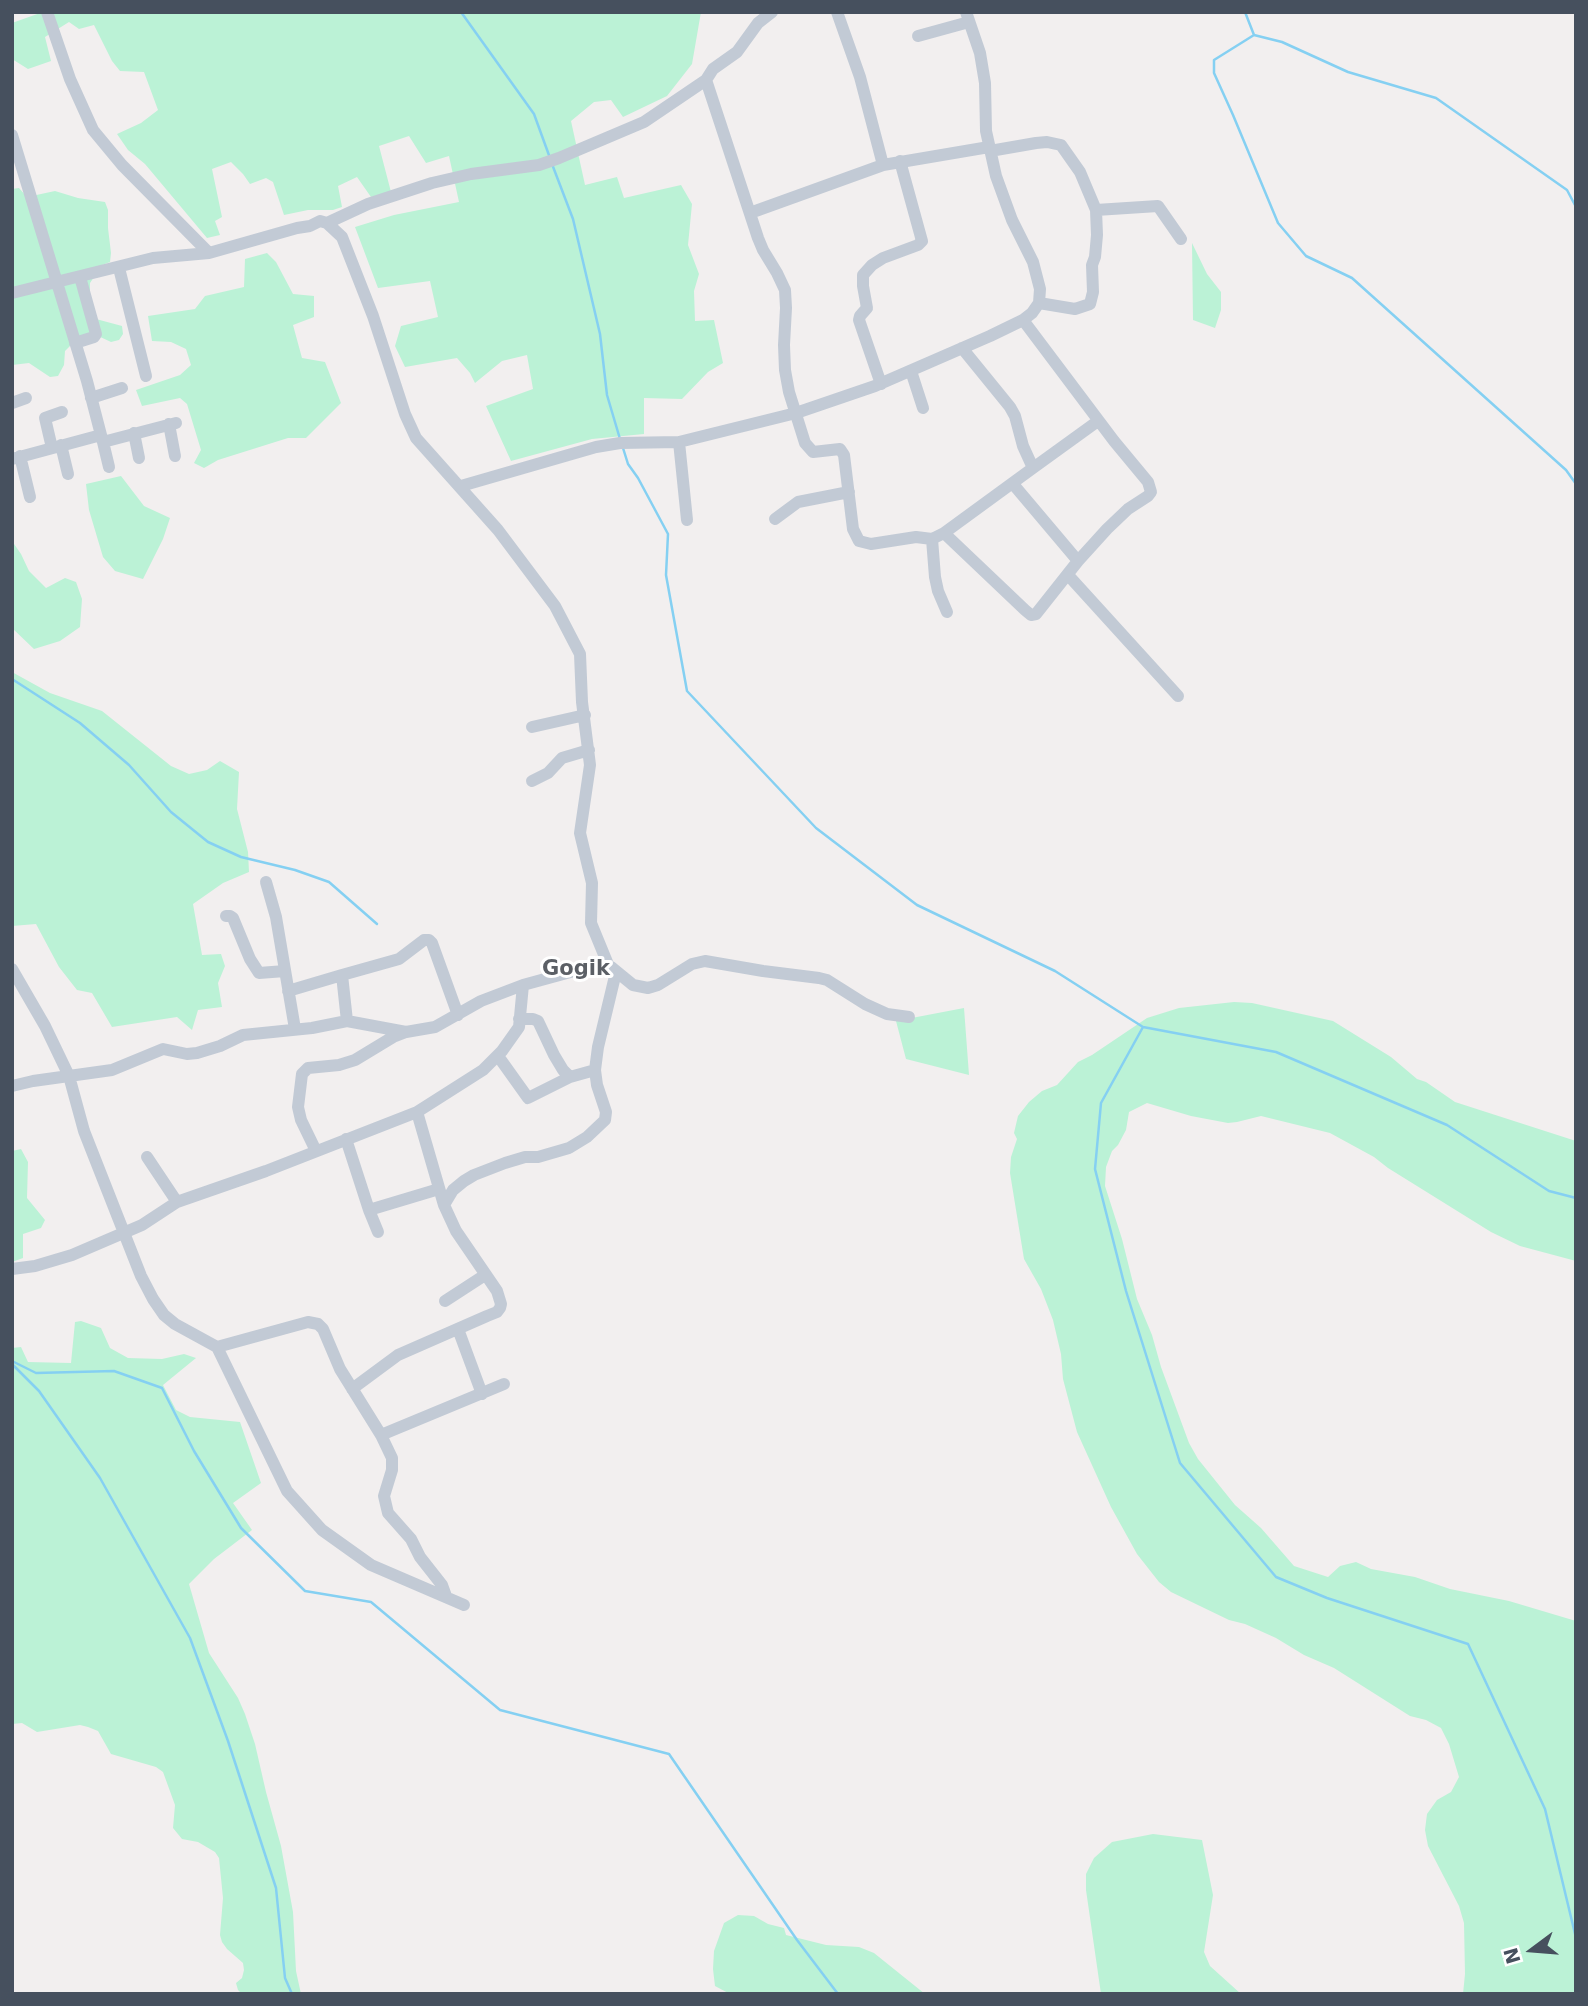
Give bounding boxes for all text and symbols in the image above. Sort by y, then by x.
district label: Gogik [542,957,610,983]
north arrow [1497,1915,1567,1985]
text: N [1499,1945,1525,1966]

